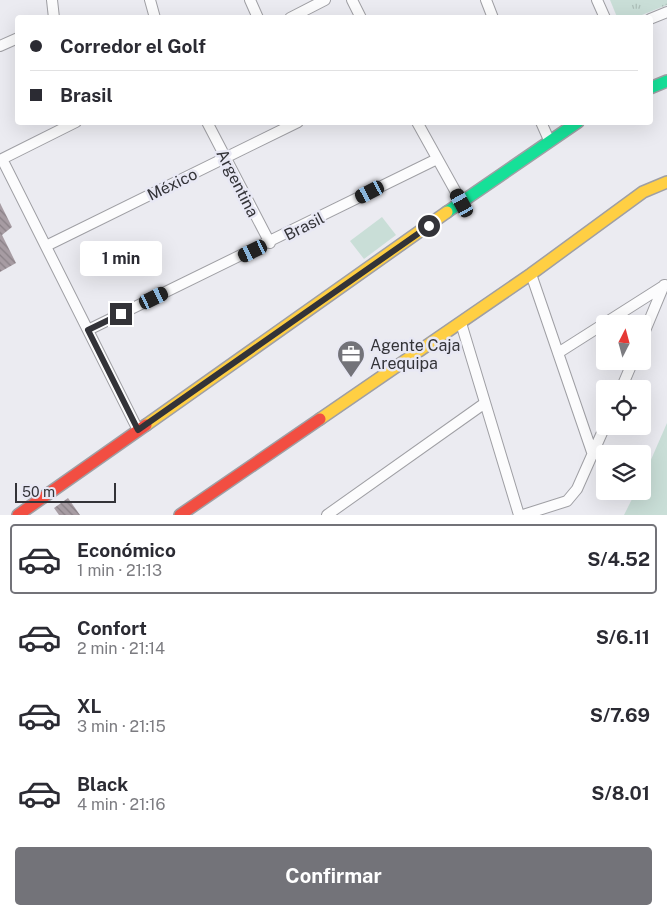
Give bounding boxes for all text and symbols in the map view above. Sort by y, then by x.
text: Corredor el Golf [60,35,206,57]
text: Brasil [60,84,113,106]
street label: Argentina [212,146,263,220]
street label: México [144,164,200,205]
car [353,179,386,205]
car [448,186,475,220]
street label: Brasil [281,208,328,245]
route start [418,215,440,237]
car [236,238,269,264]
callout: 1 min [80,242,162,276]
text: 1 min [102,249,140,268]
car [137,285,170,311]
route end [110,303,132,325]
north arrow [596,315,651,370]
map controls [596,315,651,500]
place label: Agente Caja Arequipa [370,336,460,373]
office icon: Agente Caja Arequipa [336,339,366,378]
button: locate [596,380,651,435]
button: layers [596,445,651,500]
scale bar [15,480,116,503]
text: 50 m [22,484,55,500]
icon: car [17,537,62,582]
text: Económico [77,539,176,561]
text: S/4.52 [587,548,650,570]
text: 1 min · 21:13 [77,561,162,580]
icon: car [17,615,62,660]
text: Confort [77,617,147,639]
text: S/6.11 [596,626,650,648]
text: 2 min · 21:14 [77,639,165,658]
icon: car [17,693,62,738]
text: XL [77,695,102,717]
text: S/7.69 [590,704,650,726]
text: 3 min · 21:15 [77,717,166,736]
icon: car [17,771,62,816]
text: Black [77,773,128,795]
text: S/8.01 [591,782,650,804]
text: 4 min · 21:16 [77,795,166,814]
button: Confirmar [15,847,652,905]

